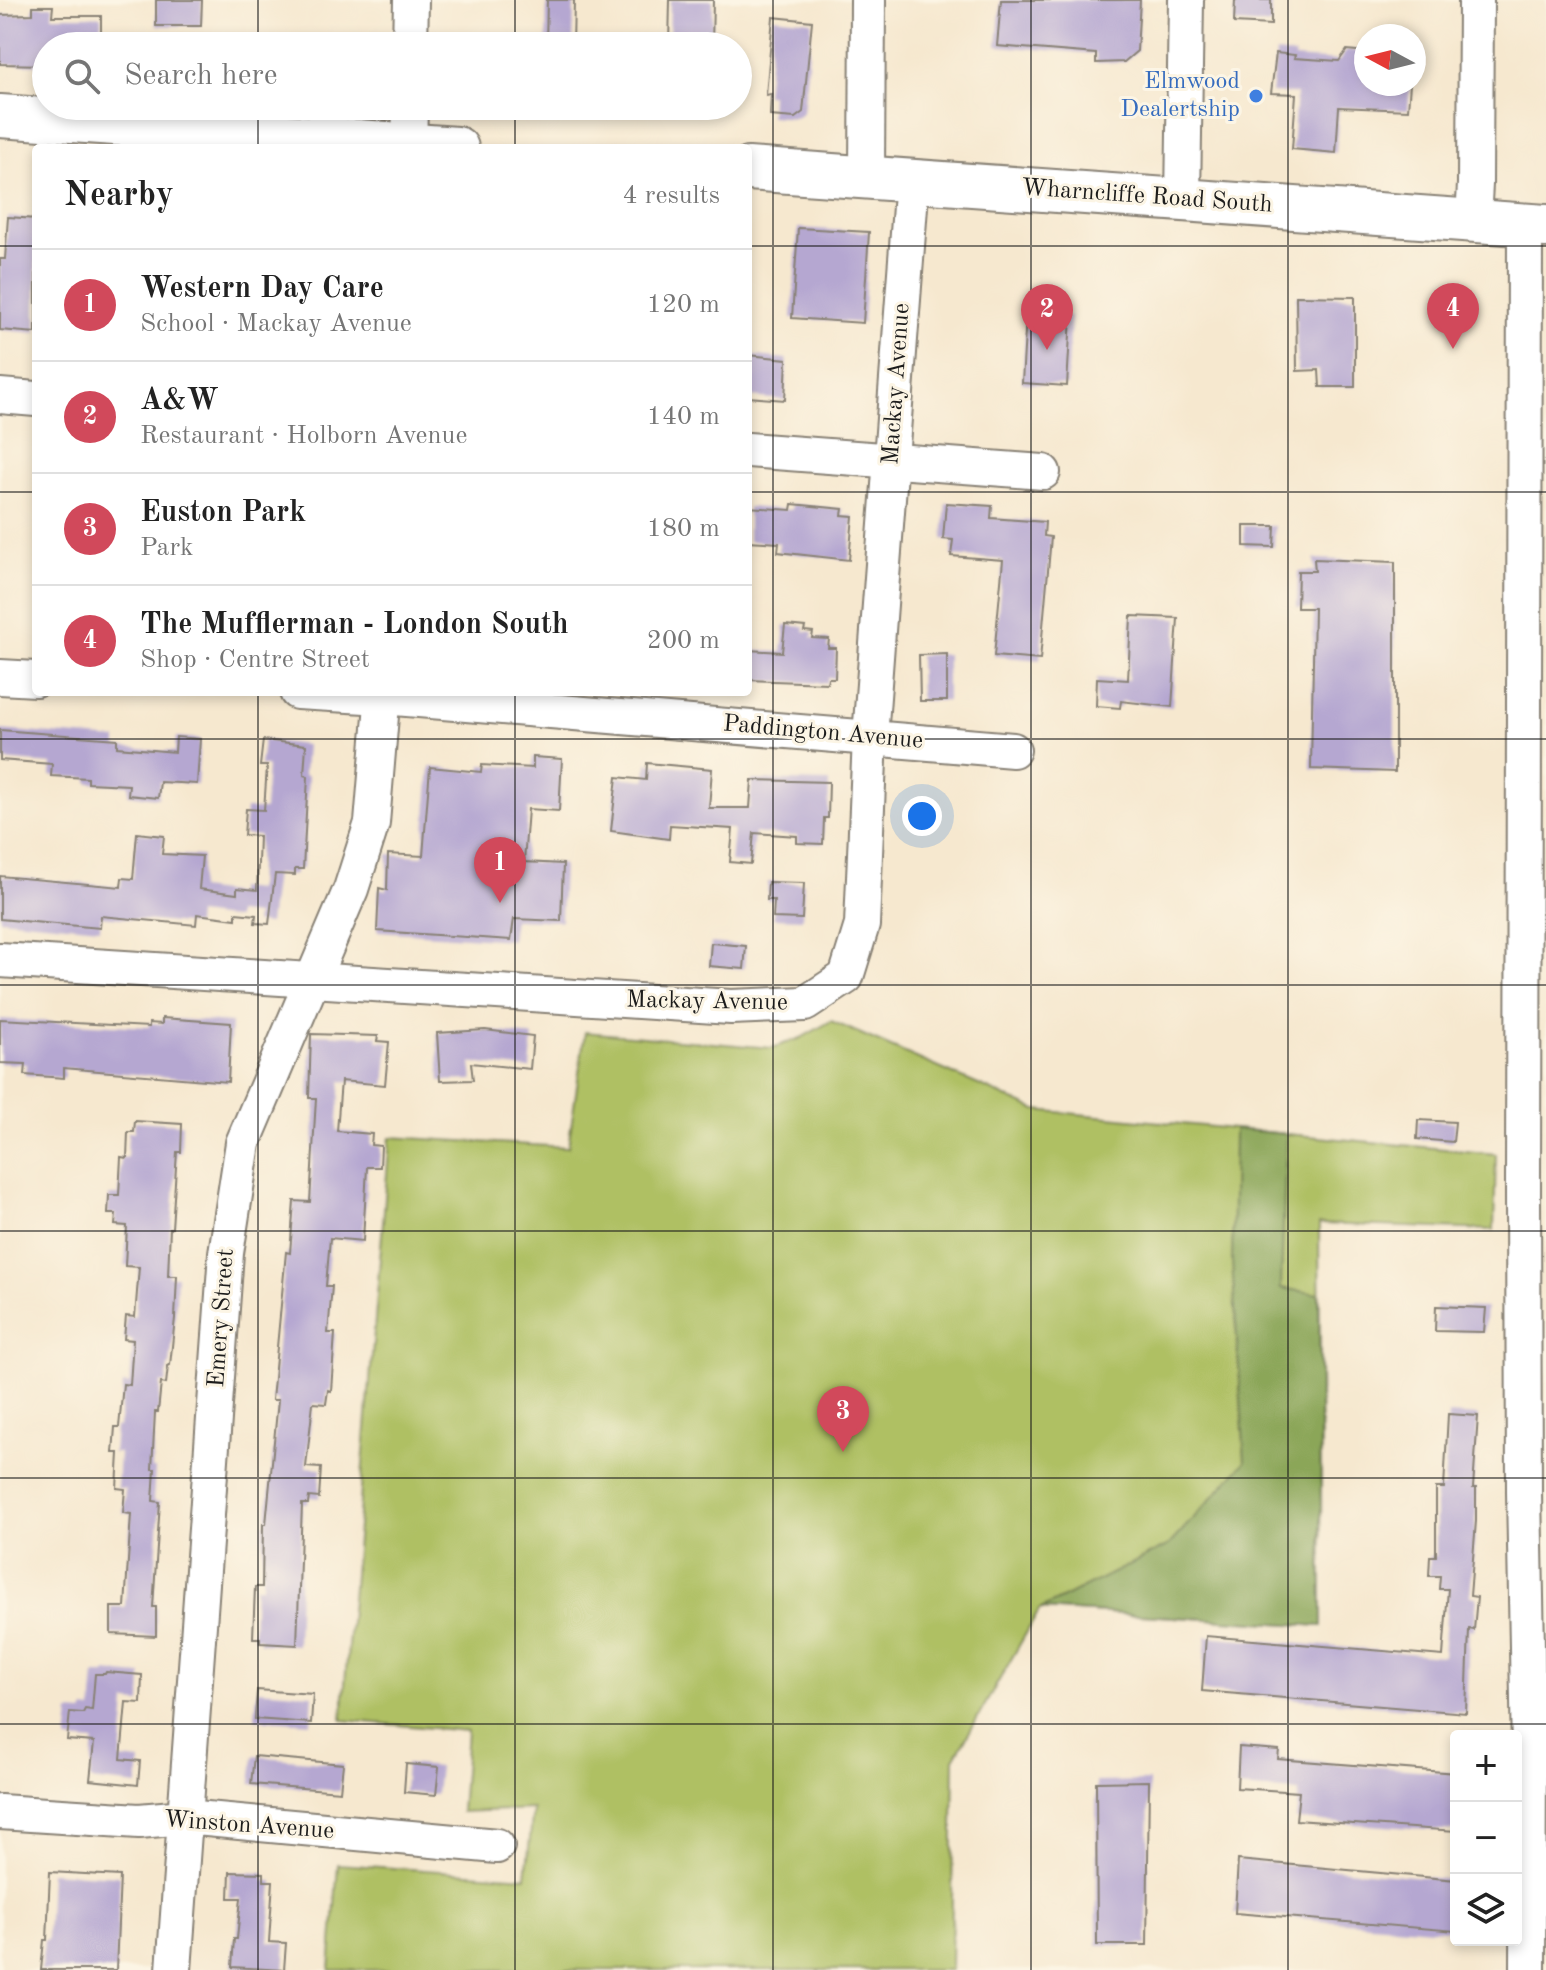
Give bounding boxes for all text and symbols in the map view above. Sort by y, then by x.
north arrow [1354,24,1426,96]
search box [32,32,752,120]
icon: search [60,54,104,98]
text: Search here [124,61,278,91]
place label: Elmwood Dealertship [1120,70,1240,122]
marker: Elmwood Dealertship [1247,87,1265,105]
street label: Wharncliffe Road South [1021,176,1273,218]
text: Nearby [64,179,174,213]
text: 4 results [622,183,720,209]
text: Western Day Care [140,274,384,304]
pin: 4 [1427,283,1479,349]
pin: 2 [1021,284,1073,350]
text: 1 [82,292,98,318]
text: 120 m [647,292,720,318]
street label: Mackay Avenue [879,302,915,466]
text: School · Mackay Avenue [140,311,412,337]
text: A&W [140,386,218,416]
text: 2 [82,404,98,430]
text: 140 m [647,404,720,430]
text: Restaurant · Holborn Avenue [140,423,467,449]
text: Euston Park [140,498,306,528]
text: 3 [82,516,98,542]
text: 180 m [647,516,720,542]
text: Park [140,535,194,561]
text: The Mufflerman - London South [140,610,569,640]
text: 4 [82,628,98,654]
text: 200 m [647,628,720,654]
text: Shop · Centre Street [140,647,370,673]
street label: Paddington Avenue [722,712,924,754]
your location [902,796,942,836]
pin: 1 [474,837,526,903]
street label: Mackay Avenue [626,989,788,1015]
street label: Emery Street [205,1248,239,1388]
pin: 3 [817,1386,869,1452]
map controls [1450,1730,1522,1946]
button: + [1450,1730,1522,1802]
button: − [1450,1802,1522,1874]
street label: Winston Avenue [163,1808,335,1844]
button: layers [1450,1874,1522,1946]

